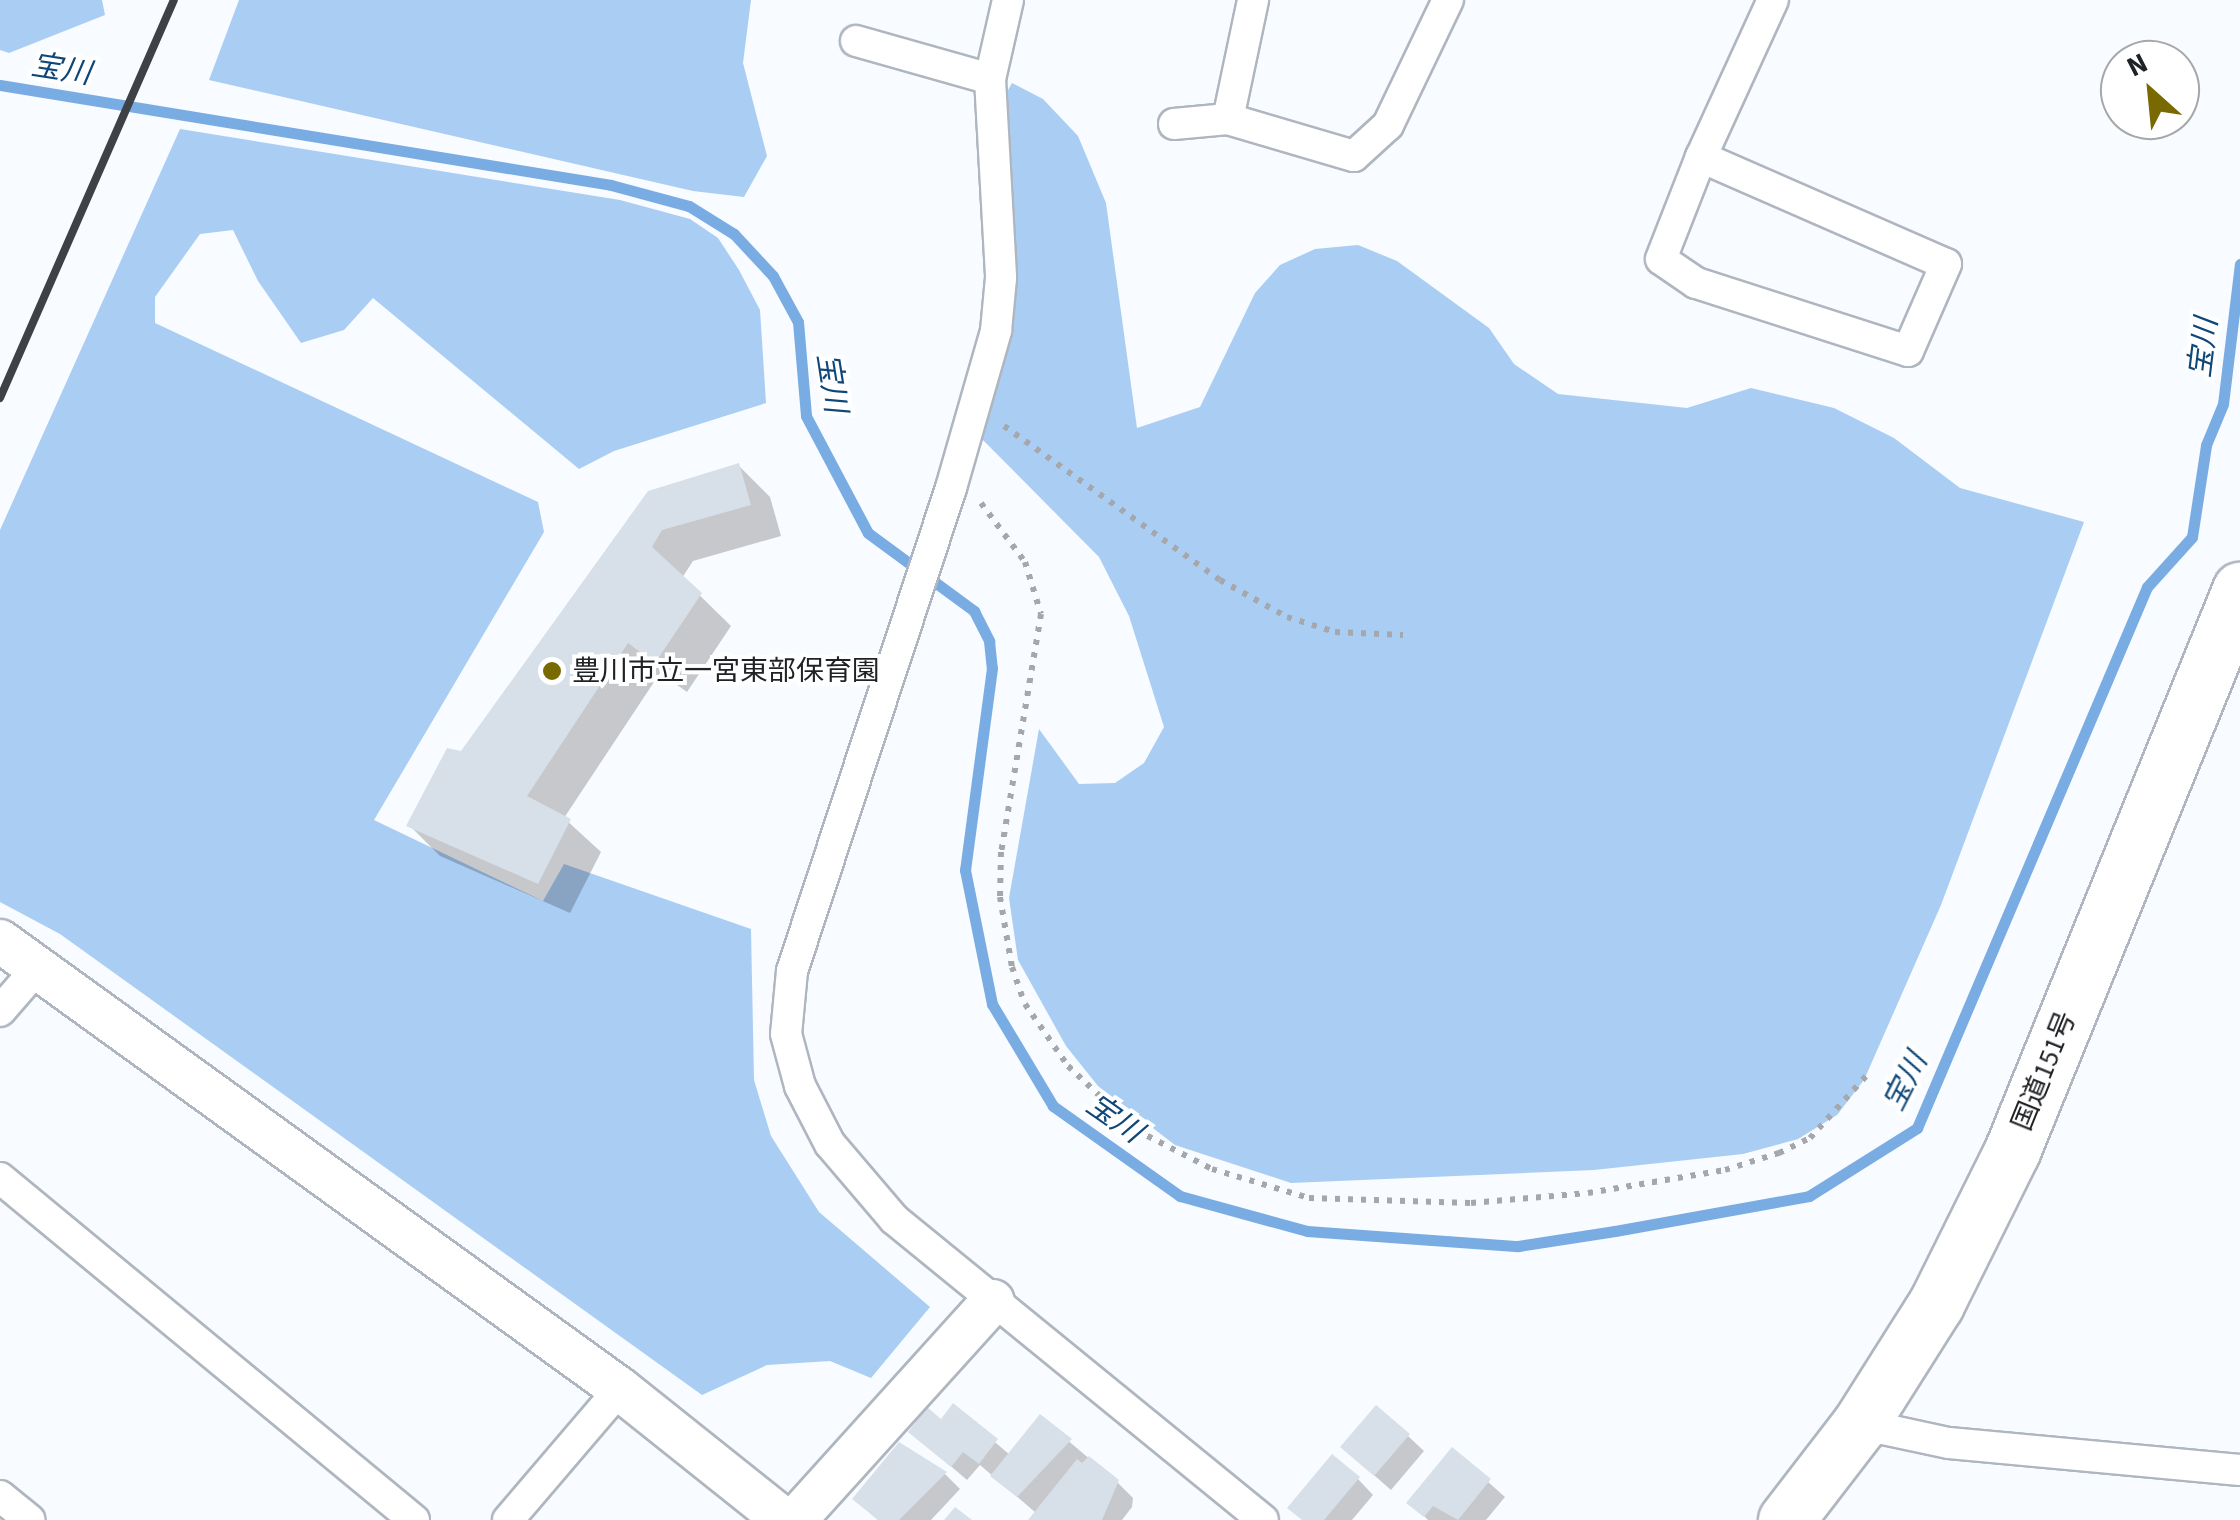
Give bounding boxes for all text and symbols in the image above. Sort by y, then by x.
north arrow [2100,40,2200,140]
text: N [2120,43,2155,87]
water label: 宝川 [29,48,93,92]
water label: 宝川 [2182,316,2226,380]
water label: 宝川 [809,351,853,415]
place label: 豊川市立一宮東部保育園 [572,654,880,688]
marker: 豊川市立一宮東部保育園 [541,660,563,682]
street label: 国道151号 [2005,1006,2083,1136]
water label: 宝川 [1876,1047,1936,1117]
water label: 宝川 [1079,1087,1149,1151]

